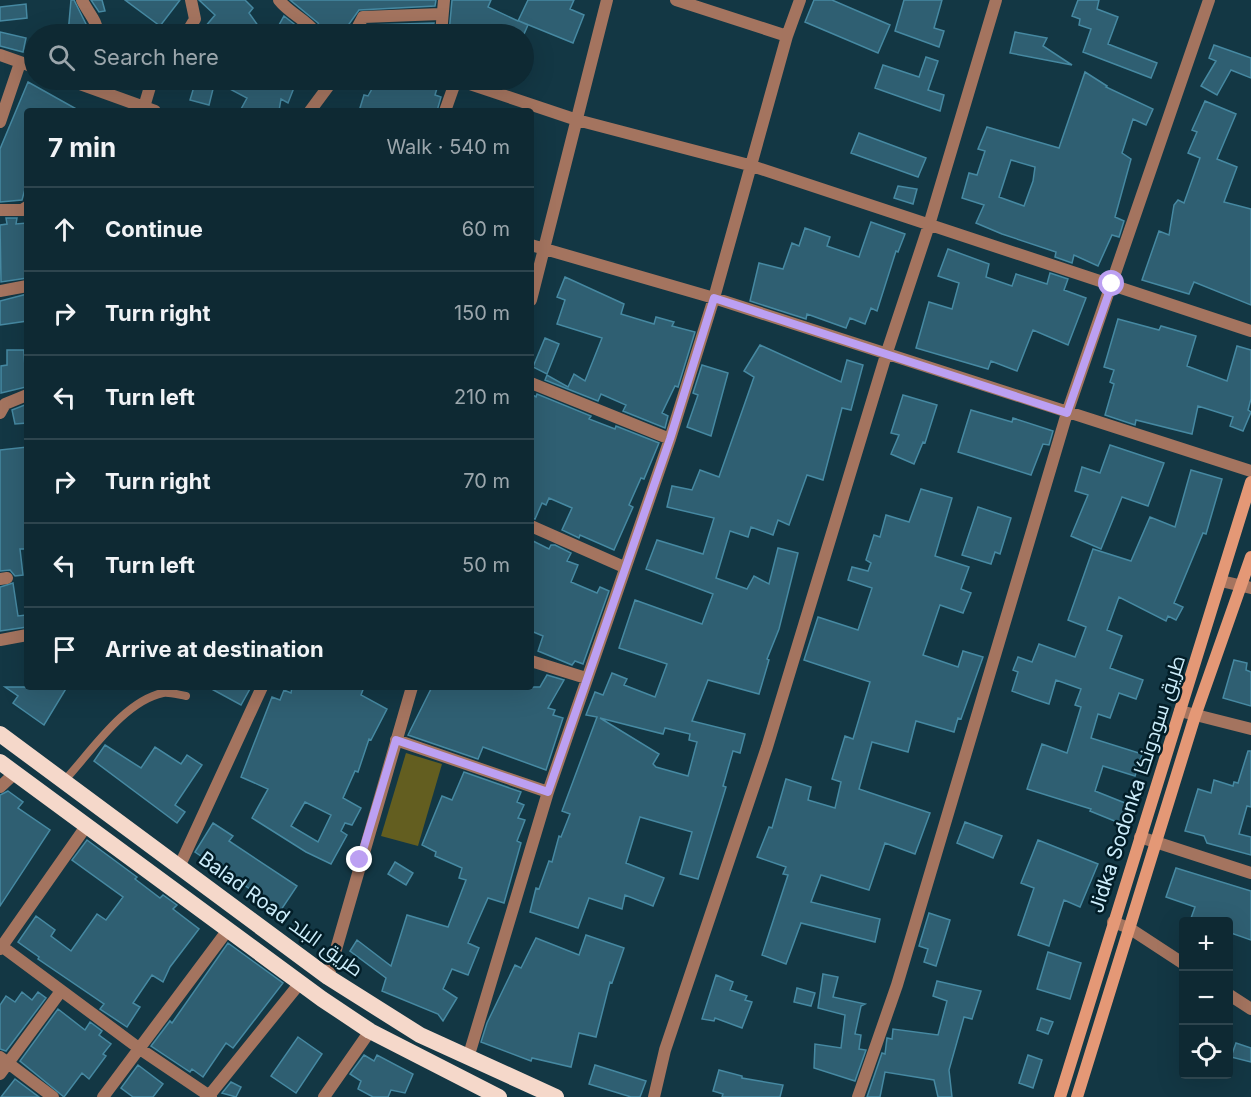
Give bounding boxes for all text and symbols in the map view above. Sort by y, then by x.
search box [24,24,534,90]
icon: search [45,41,78,74]
text: Search here [93,44,219,70]
text: 7 min [48,132,116,163]
text: Walk · 540 m [386,135,510,159]
icon: ahead [48,213,81,246]
text: Continue [105,216,203,242]
text: 60 m [462,217,510,241]
route start [1098,270,1124,296]
icon: right [48,297,81,330]
text: Turn right [105,300,211,326]
text: 150 m [454,301,510,325]
icon: left [48,381,81,414]
text: Turn left [105,384,195,410]
text: 210 m [454,385,510,409]
icon: right [48,465,81,498]
text: Turn right [105,468,211,494]
text: 70 m [463,469,510,493]
icon: left [48,549,81,582]
text: Turn left [105,552,195,578]
text: 50 m [462,553,510,577]
icon: arrive [48,633,81,666]
text: Arrive at destination [105,636,324,662]
street label: Jidka Sodonka طريق سودونكا [1084,652,1191,916]
street label: Balad Road طريق البلد [194,846,368,982]
route end [346,846,372,872]
map controls [1179,917,1233,1079]
button: + [1179,917,1233,971]
button: − [1179,971,1233,1025]
button: locate [1179,1025,1233,1079]

